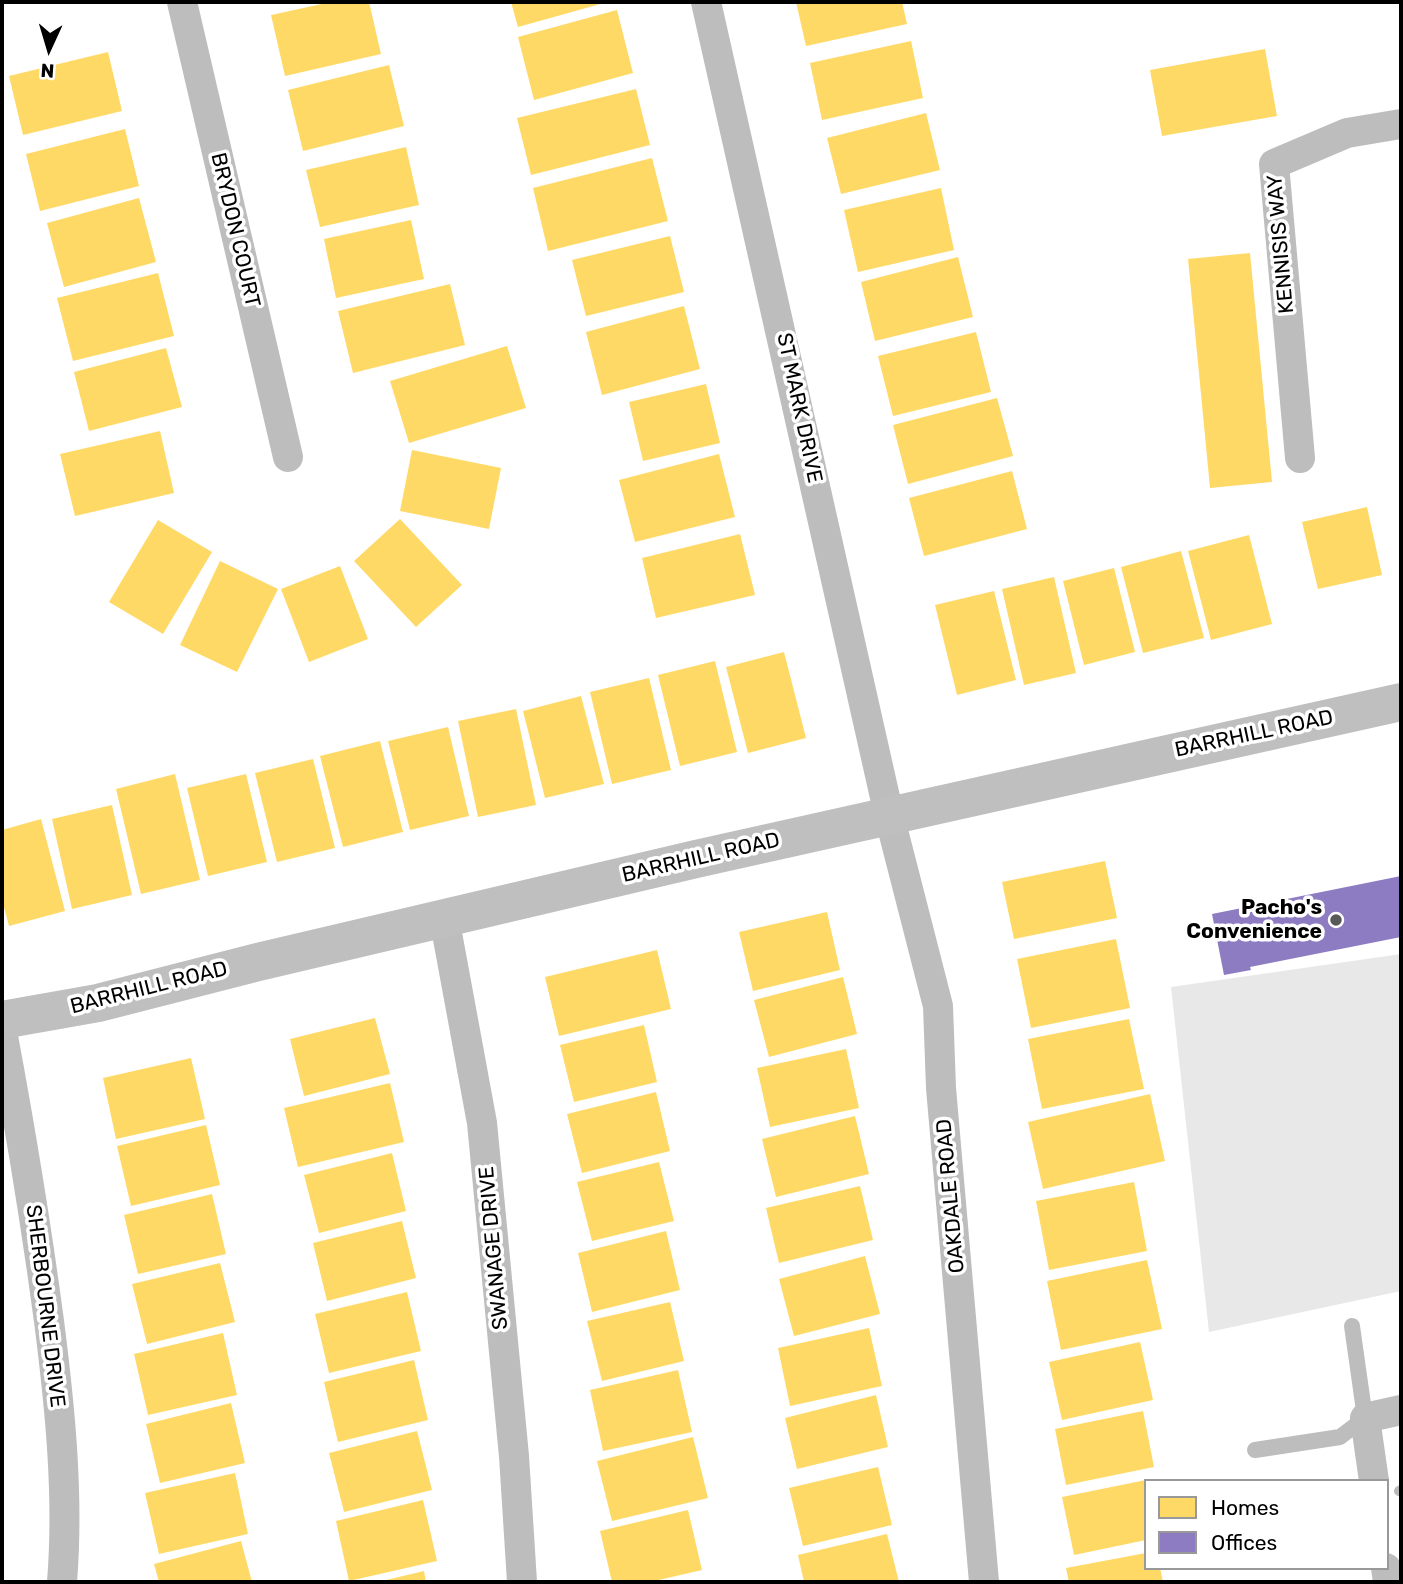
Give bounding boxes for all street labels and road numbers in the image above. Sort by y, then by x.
street label: BRYDON COURT [205,150,265,310]
street label: KENNISIS WAY [1262,173,1300,315]
street label: ST MARK DRIVE [771,331,827,485]
street label: BARRHILL ROAD [1173,705,1335,763]
street label: BARRHILL ROAD [620,828,782,888]
street label: BARRHILL ROAD [68,956,230,1020]
street label: OAKDALE ROAD [932,1118,970,1274]
street label: SWANAGE DRIVE [474,1165,514,1331]
street label: SHERBOURNE DRIVE [20,1203,70,1409]

